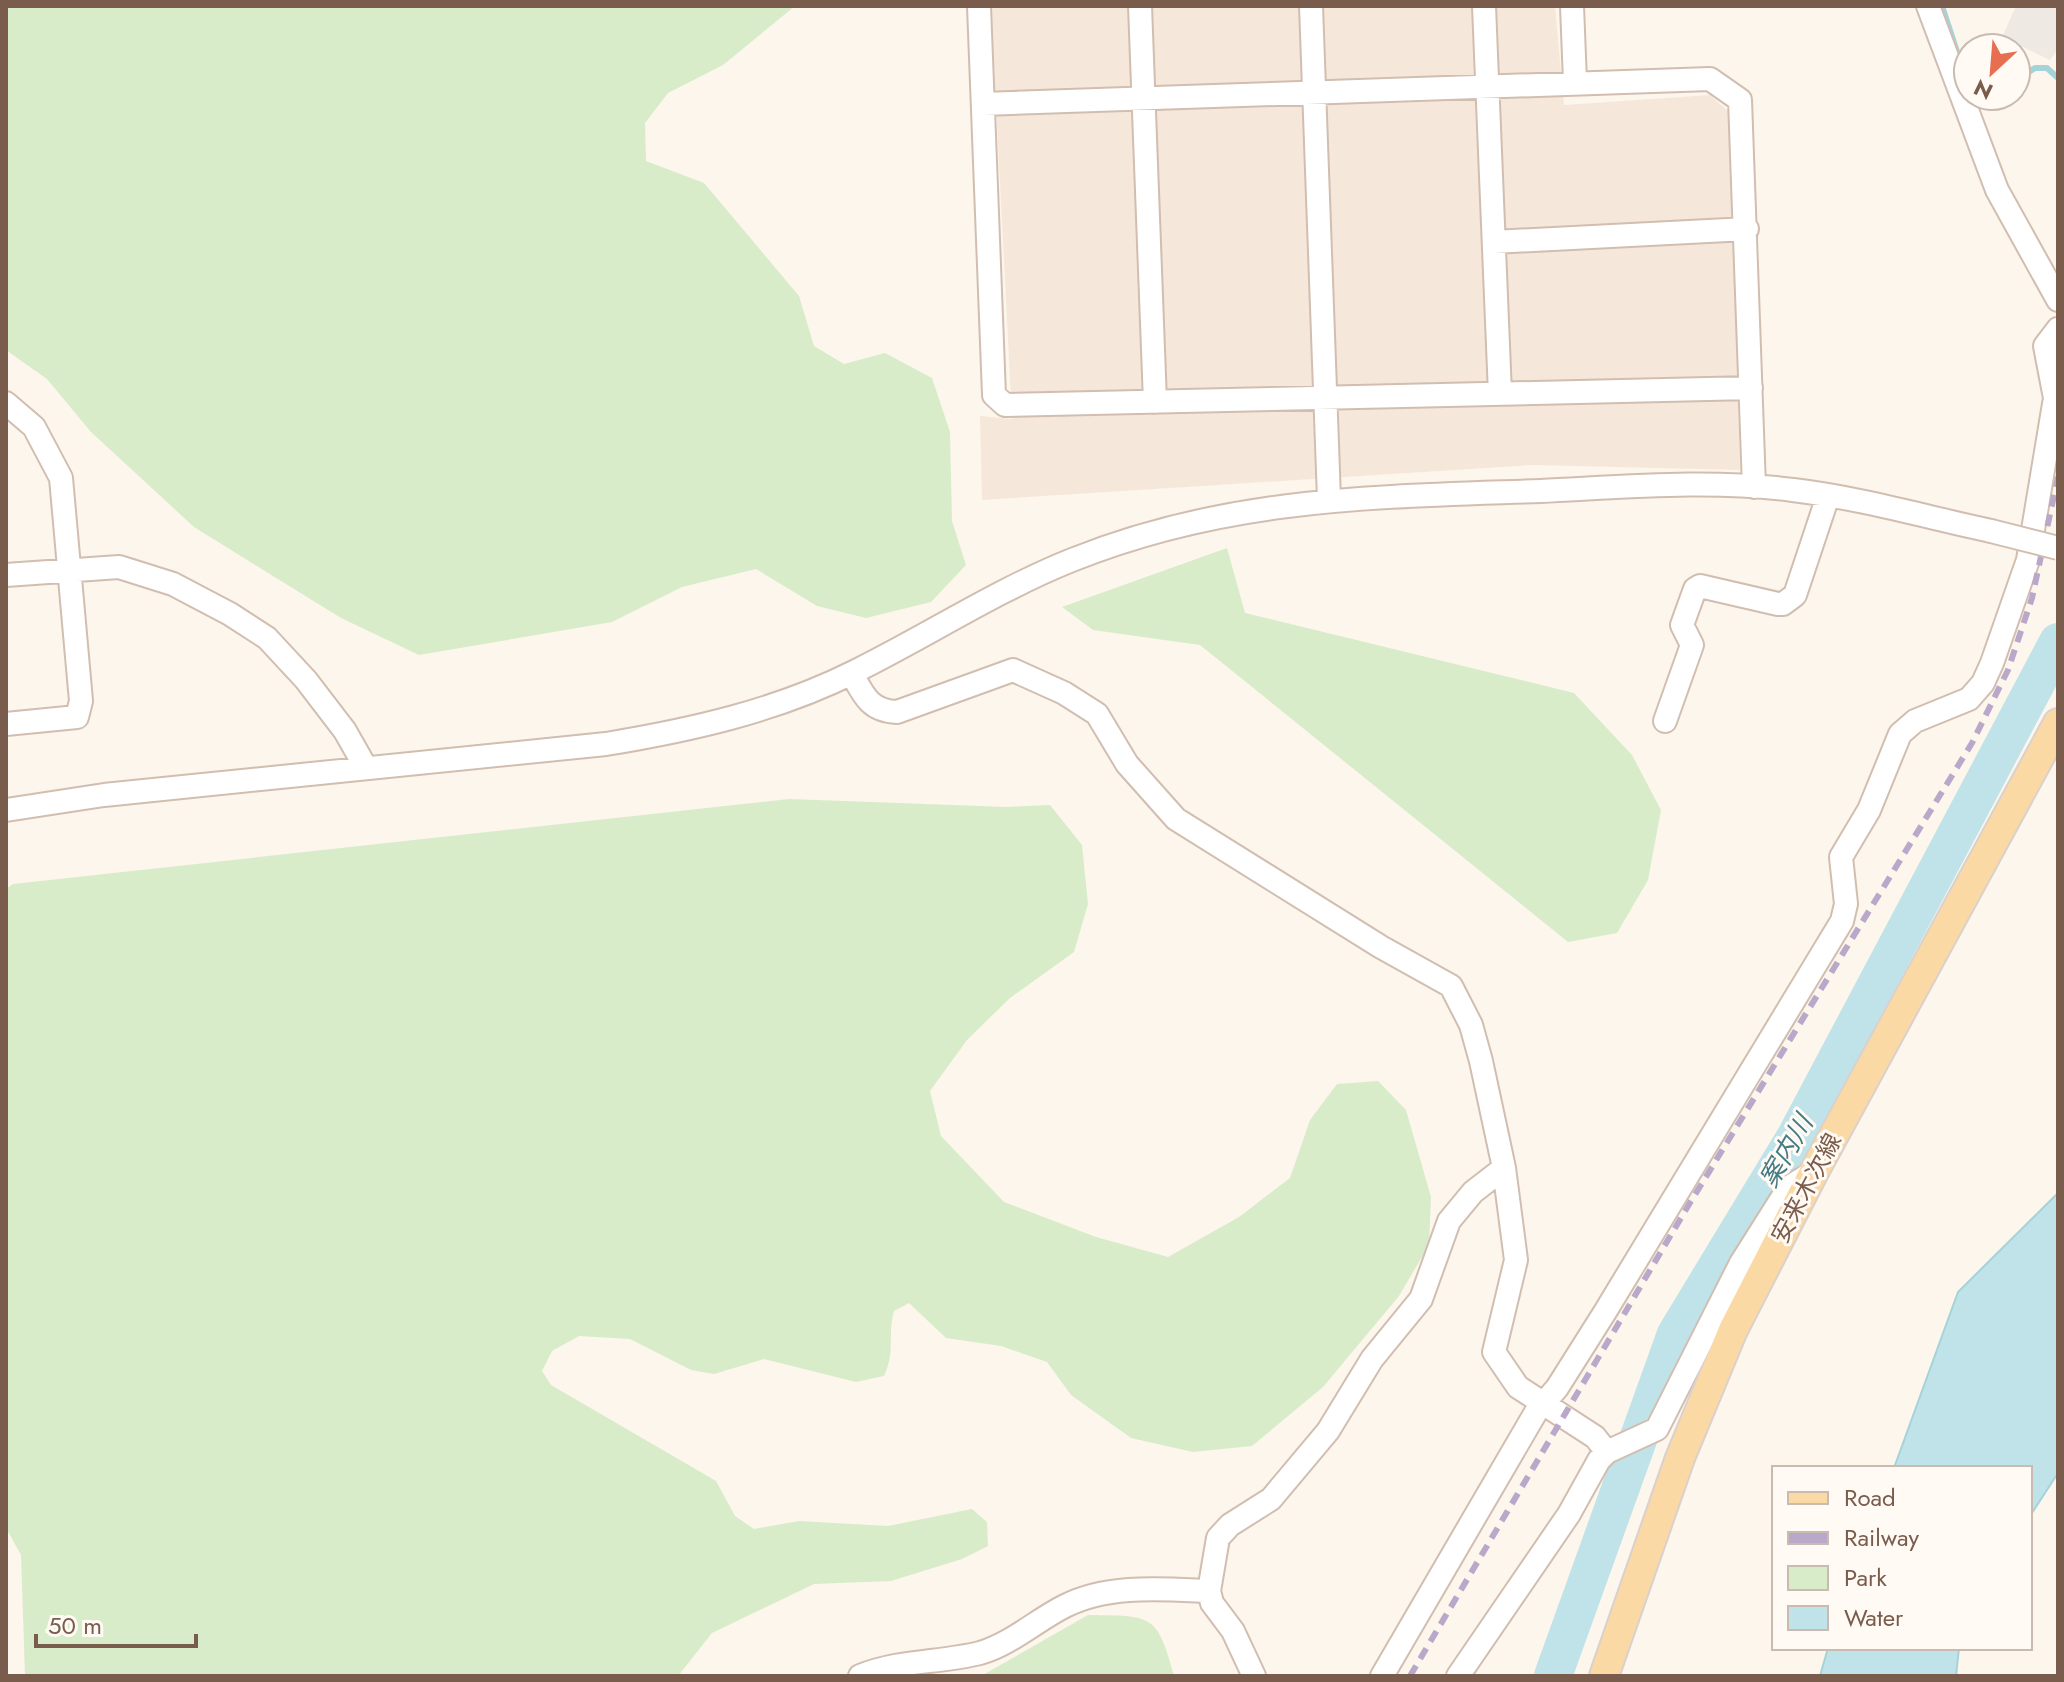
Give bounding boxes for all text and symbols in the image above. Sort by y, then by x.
north arrow [1952,32,2032,112]
text: N [1968,72,1998,108]
water label: 案内川 [1750,1105,1823,1194]
street label: 安来木次線 [1762,1127,1850,1249]
legend [1772,1466,2032,1650]
text: Road [1844,1480,1896,1515]
text: Railway [1844,1520,1919,1555]
text: Park [1844,1560,1887,1595]
scale bar [36,1598,196,1648]
text: Water [1844,1600,1904,1635]
text: 50 m [48,1608,102,1643]

